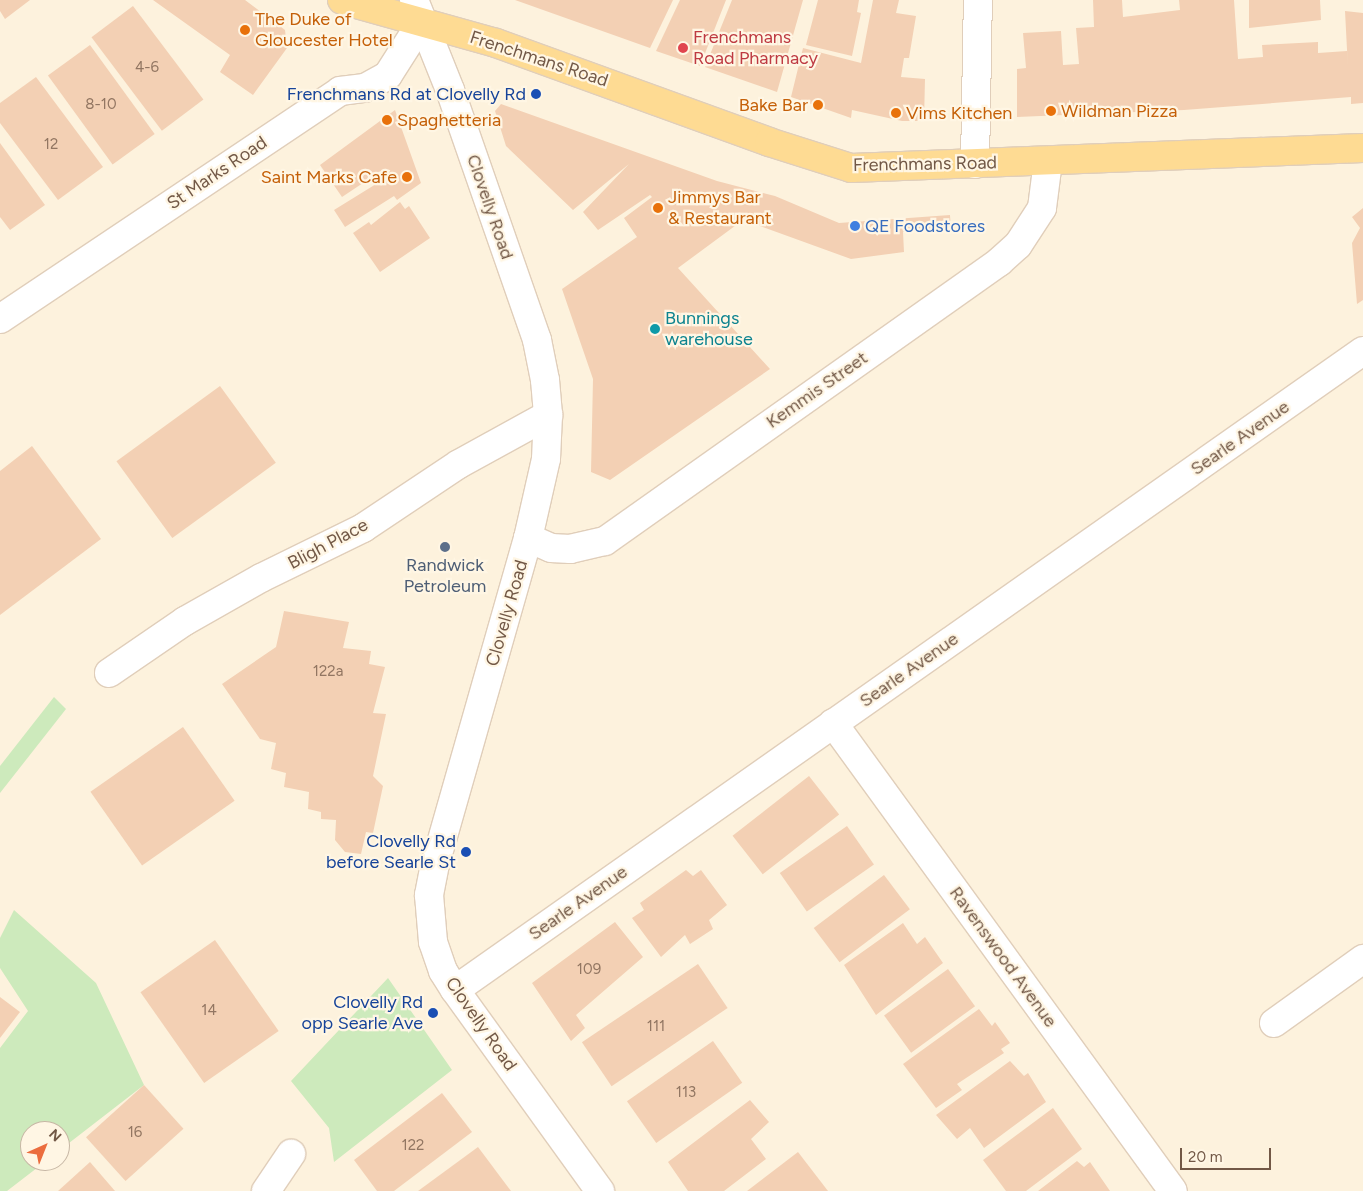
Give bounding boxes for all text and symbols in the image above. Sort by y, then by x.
place label: The Duke of Gloucester Hotel [255,9,393,52]
marker: The Duke of Gloucester Hotel [239,24,251,36]
street label: Frenchmans Road [467,26,611,92]
place label: Frenchmans Road Pharmacy [693,27,818,70]
marker: Frenchmans Road Pharmacy [677,42,689,54]
house number: 4-6 [135,59,159,77]
place label: Frenchmans Rd at Clovelly Rd [287,83,526,105]
marker: Frenchmans Rd at Clovelly Rd [530,88,542,100]
place label: Bake Bar [739,94,808,116]
house number: 8-10 [85,96,117,114]
marker: Bake Bar [812,99,824,111]
place label: Wildman Pizza [1061,100,1177,122]
place label: Vims Kitchen [906,102,1012,124]
marker: Wildman Pizza [1045,105,1057,117]
marker: Vims Kitchen [890,107,902,119]
place label: Spaghetteria [397,109,501,131]
marker: Spaghetteria [381,114,393,126]
street label: St Marks Road [163,132,271,214]
house number: 12 [44,136,58,154]
street label: Clovelly Road [462,152,518,262]
street label: Frenchmans Road [853,152,997,176]
place label: Saint Marks Cafe [261,166,397,188]
marker: Saint Marks Cafe [401,171,413,183]
place label: Jimmys Bar & Restaurant [668,187,772,230]
marker: Jimmys Bar & Restaurant [652,202,664,214]
place label: QE Foodstores [865,215,985,237]
marker: QE Foodstores [849,220,861,232]
place label: Bunnings warehouse [665,308,753,350]
marker: Bunnings warehouse [649,323,661,335]
street label: Kemmis Street [762,347,872,433]
street label: Searle Avenue [1187,396,1293,480]
street label: Bligh Place [284,514,372,574]
marker: Randwick Petroleum [439,541,451,553]
place label: Randwick Petroleum [404,555,486,598]
street label: Clovelly Road [482,557,532,669]
street label: Searle Avenue [856,628,962,712]
house number: 122a [313,663,343,681]
place label: Clovelly Rd before Searle St [326,831,456,874]
marker: Clovelly Rd before Searle St [460,846,472,858]
street label: Searle Avenue [525,861,631,945]
street label: Ravenswood Avenue [945,883,1061,1031]
house number: 109 [577,961,601,979]
street label: Clovelly Road [441,973,521,1075]
place label: Clovelly Rd opp Searle Ave [302,992,423,1034]
house number: 14 [201,1002,217,1020]
marker: Clovelly Rd opp Searle Ave [427,1007,439,1019]
house number: 111 [647,1018,665,1036]
house number: 113 [676,1084,696,1102]
north arrow [20,1121,70,1171]
house number: 16 [128,1124,142,1142]
text: N [45,1126,65,1145]
house number: 122 [402,1137,424,1155]
scale bar [1183,1138,1274,1170]
text: 20 m [1188,1148,1222,1166]

